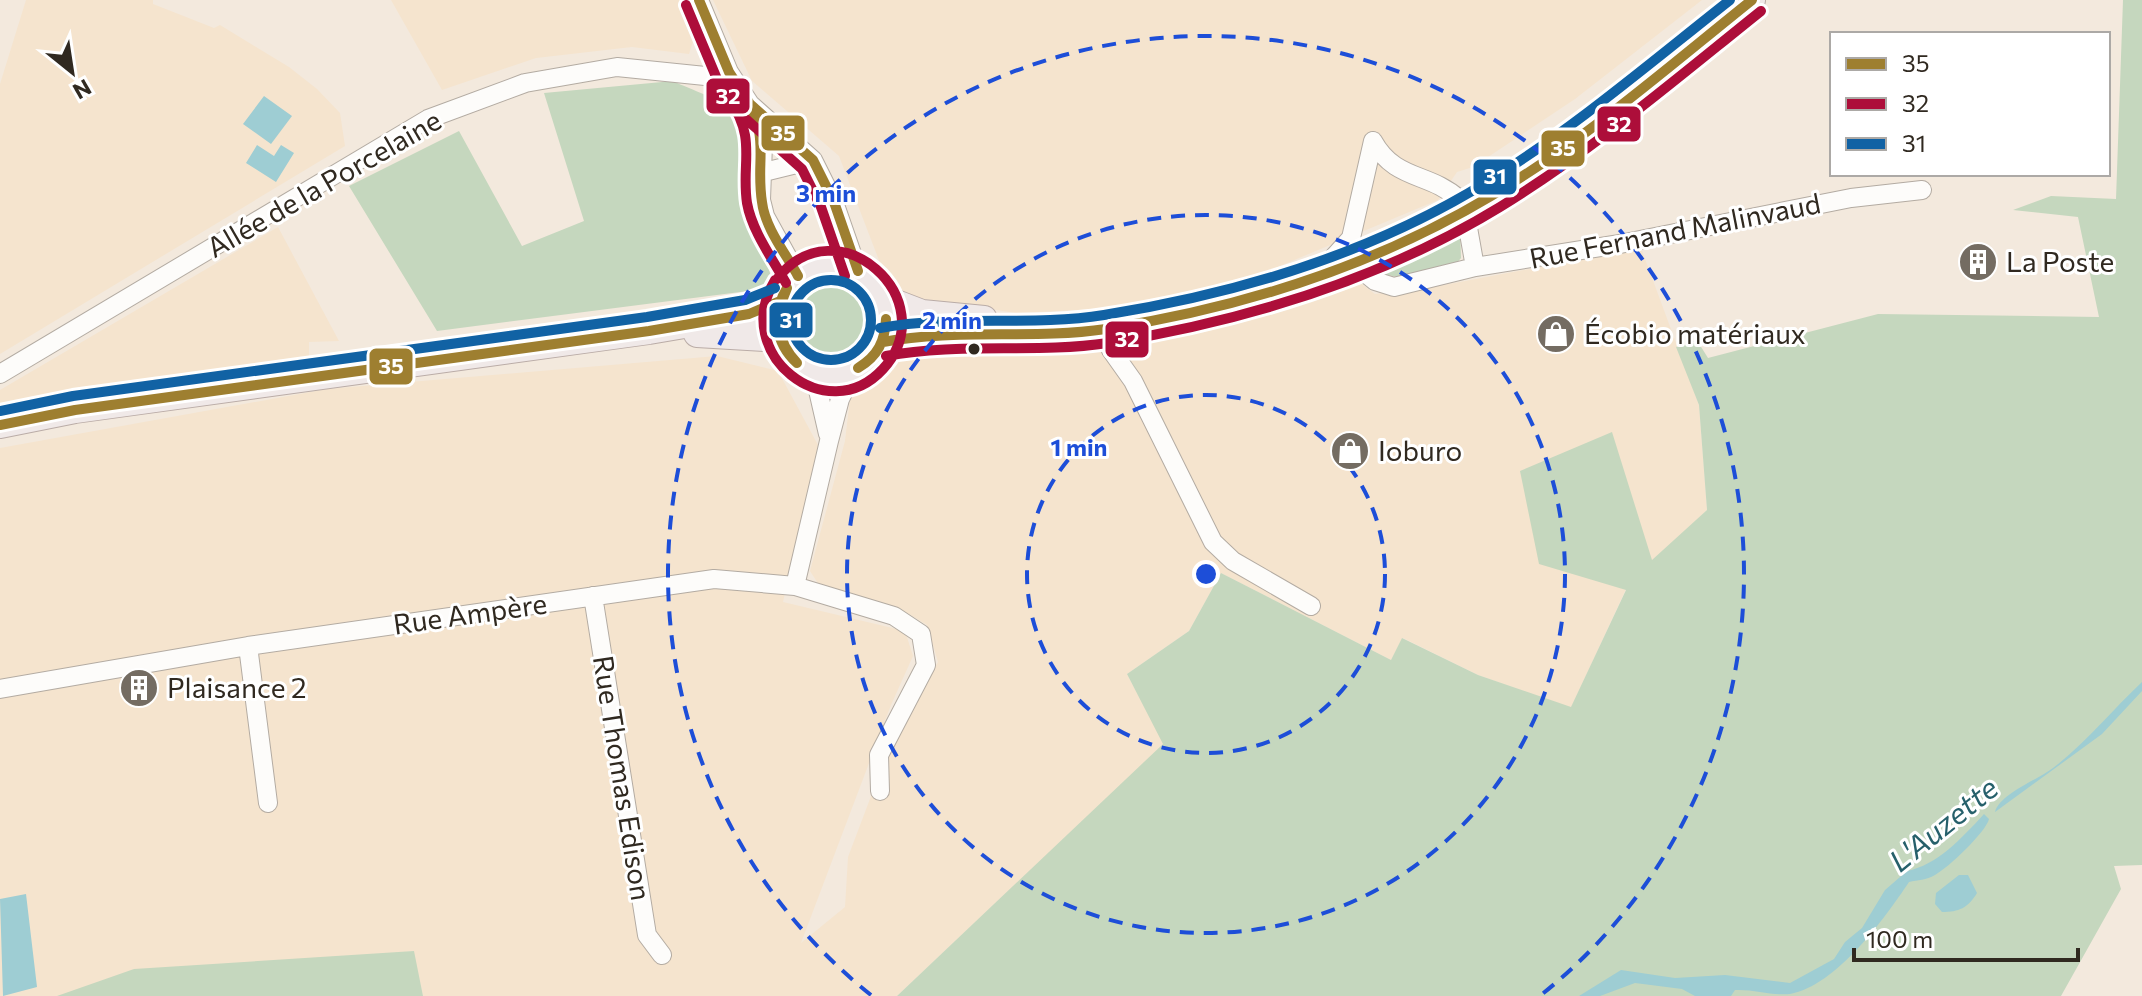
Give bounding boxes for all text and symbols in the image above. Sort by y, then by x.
north arrow [32,32,112,112]
legend [1830,32,2110,176]
text: 35 [1902,48,1929,77]
text: N [68,74,96,106]
line badge: 32 [705,77,751,115]
text: 32 [715,82,741,109]
text: 32 [1902,88,1929,117]
street label: Allée de la Porcelaine [200,102,447,264]
line badge: 32 [1596,105,1642,143]
text: 32 [1606,110,1632,137]
line badge: 35 [760,114,806,152]
text: 35 [770,119,796,146]
text: 31 [1902,128,1926,157]
line badge: 35 [1540,129,1586,168]
text: 35 [1550,134,1576,161]
line badge: 31 [1472,158,1518,196]
text: 31 [1484,162,1506,189]
text: 3 min [796,178,856,207]
street label: Rue Fernand Malinvaud [1526,185,1823,275]
building icon: La Poste [1957,241,1999,283]
place label: La Poste [2006,244,2114,278]
line badge: 31 [768,301,814,339]
text: 2 min [922,305,982,334]
text: 31 [780,306,802,333]
shop icon: Écobio matériaux [1535,313,1577,355]
place label: Écobio matériaux [1584,316,1806,350]
line badge: 32 [1104,320,1150,359]
text: 32 [1114,325,1140,352]
unlabelled marker [966,341,982,357]
line badge: 35 [368,347,414,386]
text: 35 [378,352,404,379]
shop icon: Ioburo [1329,430,1371,472]
text: 1 min [1051,432,1107,461]
place label: Ioburo [1378,433,1462,467]
centre of rings [1192,560,1220,588]
street label: Rue Ampère [391,585,549,641]
street label: Rue Thomas Edison [587,653,659,903]
building icon: Plaisance 2 [118,667,160,709]
place label: Plaisance 2 [167,670,306,704]
water label: L'Auzette [1880,768,2004,878]
scale bar [1854,912,2078,962]
text: 100 m [1866,924,1933,953]

